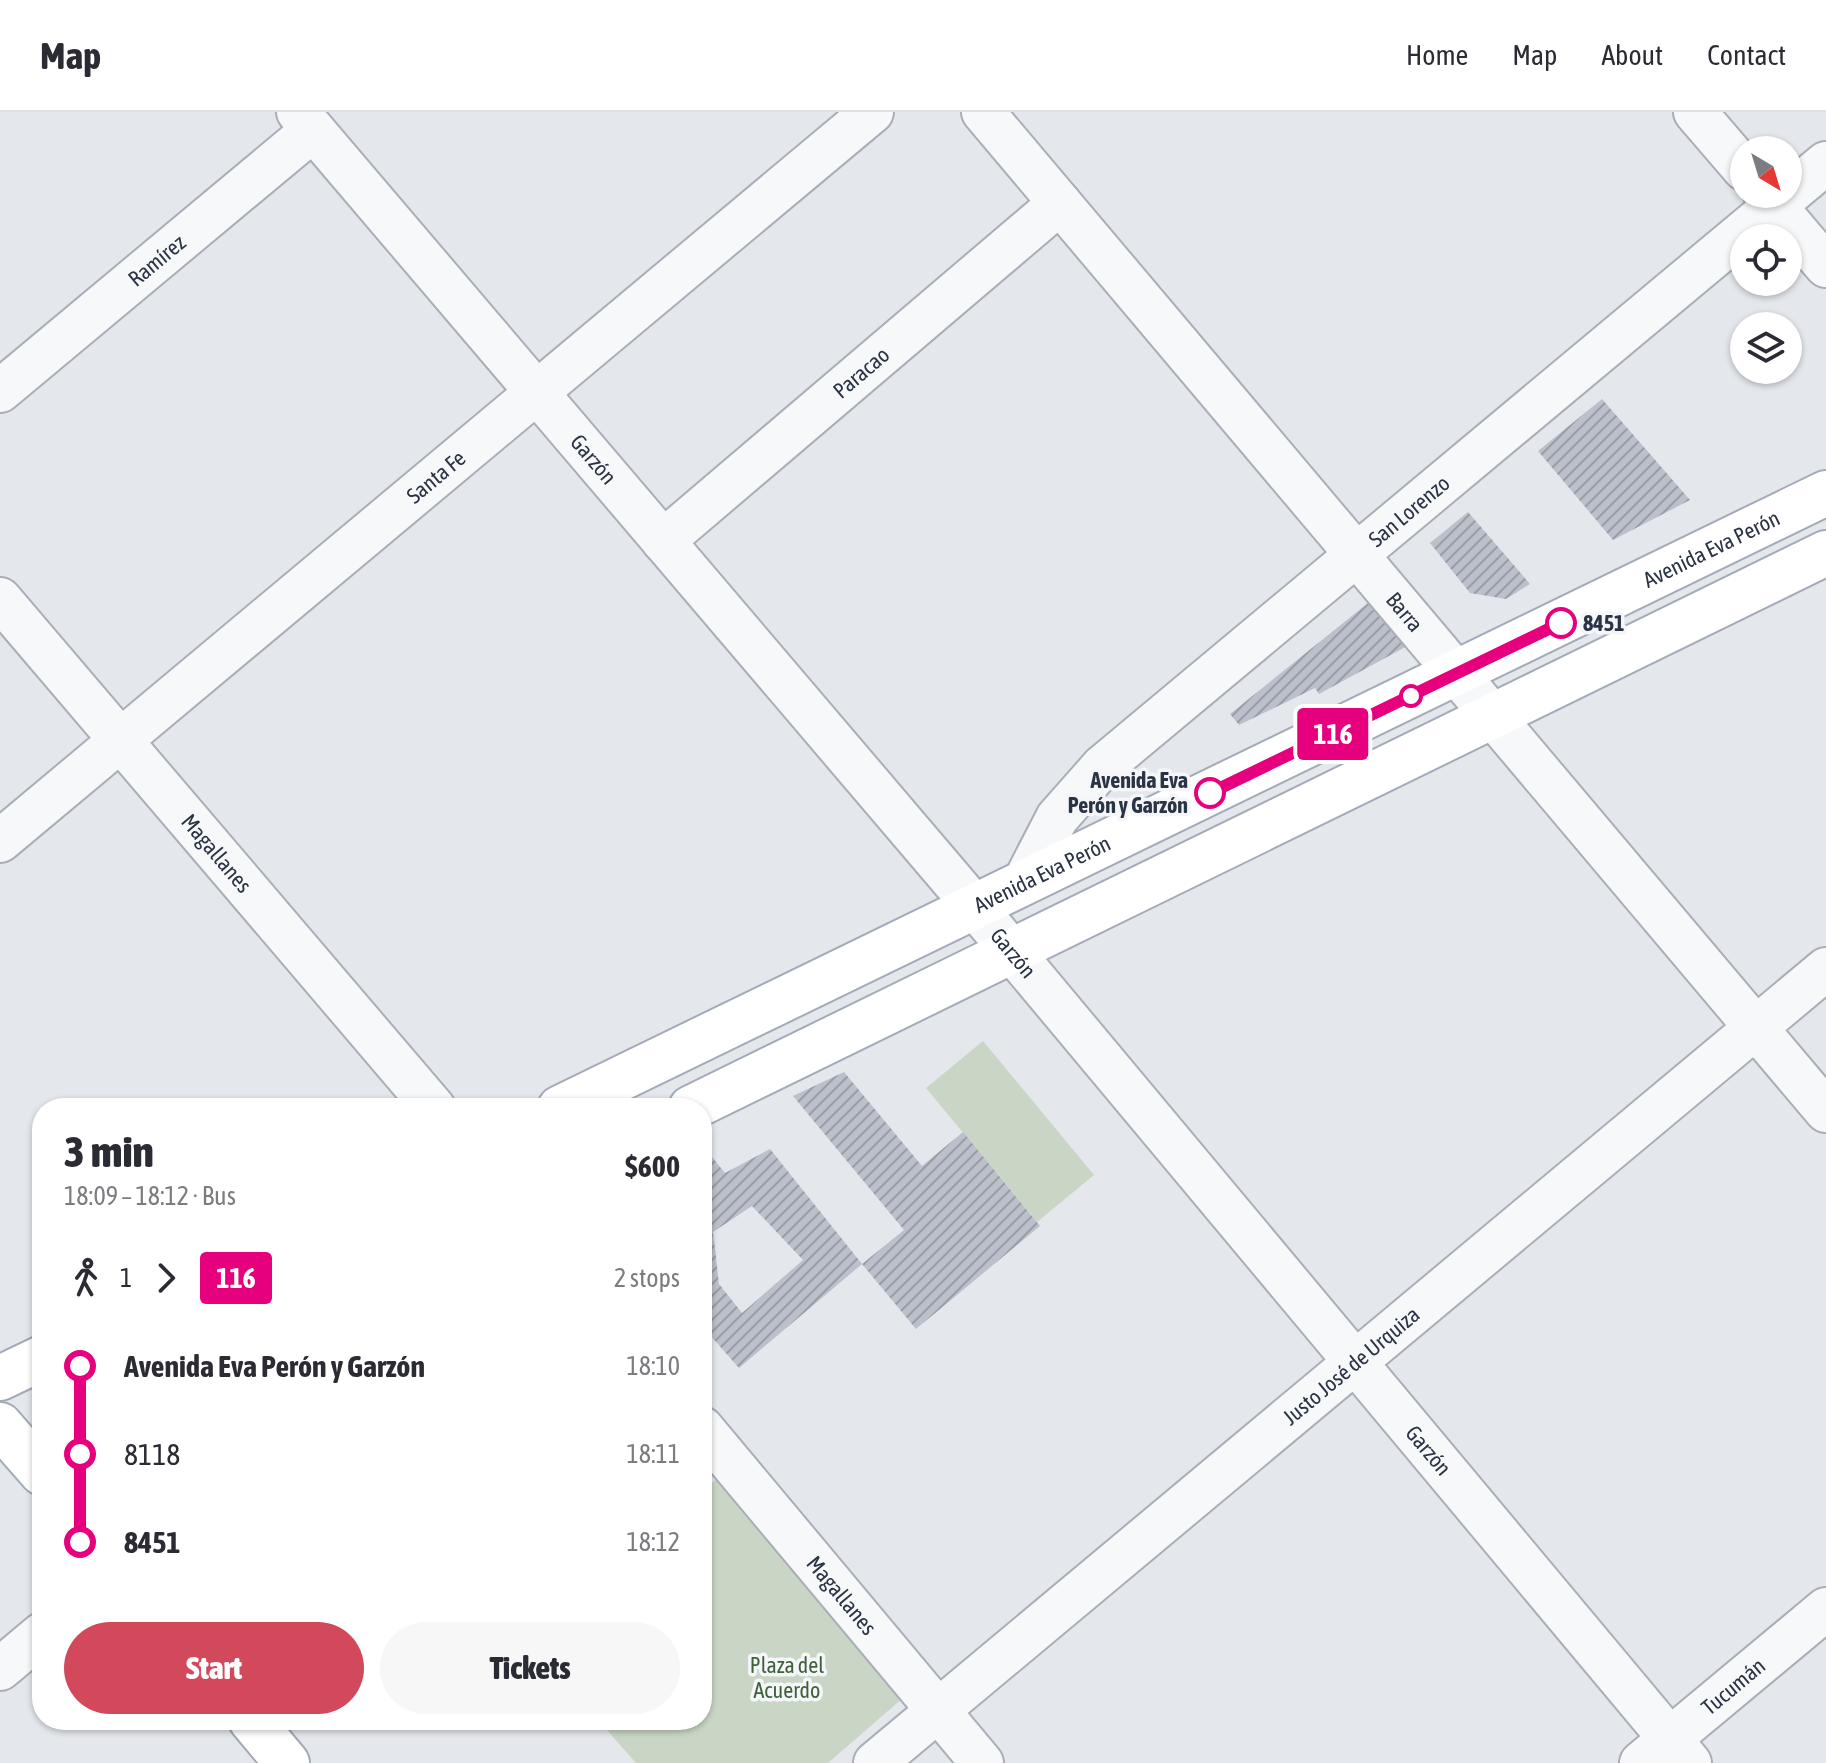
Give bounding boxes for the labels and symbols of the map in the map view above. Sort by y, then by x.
north arrow [1730,136,1802,208]
street label: Ramírez [123,229,191,292]
street label: Paracao [828,341,894,404]
street label: Garzón [565,429,622,489]
street label: Santa Fe [401,445,470,509]
street label: San Lorenzo [1363,470,1455,552]
street label: Avenida Eva Perón [1639,505,1784,593]
street label: Barra [1381,587,1429,637]
marker: 8451 [1546,608,1576,638]
place label: 8451 [1583,610,1624,636]
unlabelled marker [1400,685,1422,707]
line badge: 116 [1287,708,1379,760]
place label: Avenida Eva Perón y Garzón [1068,767,1188,818]
marker: Avenida Eva Perón y Garzón [1195,778,1225,808]
street label: Magallanes [176,809,257,898]
street label: Avenida Eva Perón [970,830,1115,918]
street label: Garzón [985,923,1042,983]
street label: Justo José de Urquiza [1277,1301,1425,1430]
street label: Garzón [1400,1420,1457,1480]
street label: Magallanes [801,1551,882,1640]
park label: Plaza del Acuerdo [750,1652,824,1703]
street label: Tucumán [1696,1652,1770,1720]

